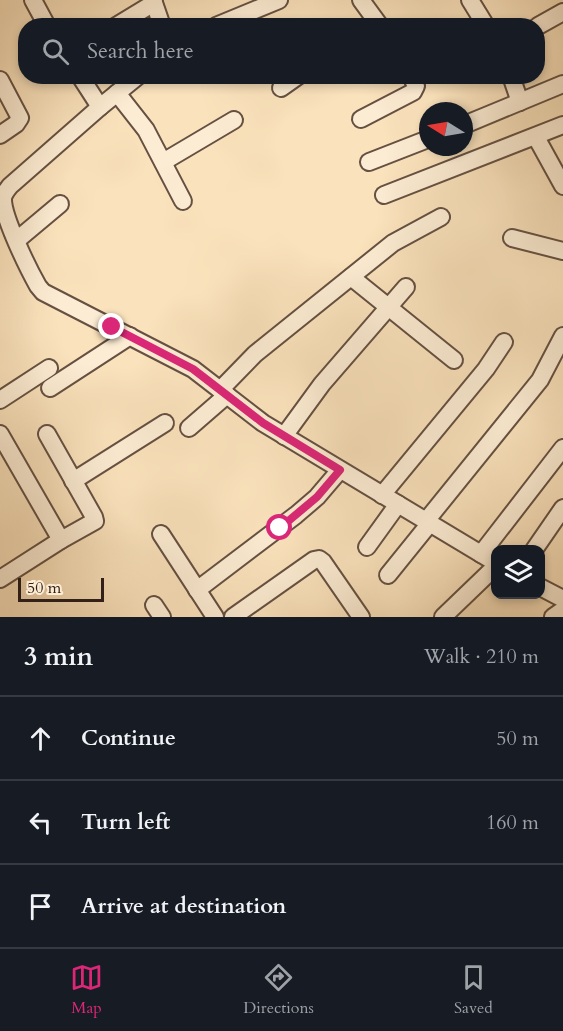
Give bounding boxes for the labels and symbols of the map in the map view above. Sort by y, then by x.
north arrow [419,102,473,156]
route end [98,313,124,339]
route start [266,514,292,540]
scale bar [18,575,104,602]

